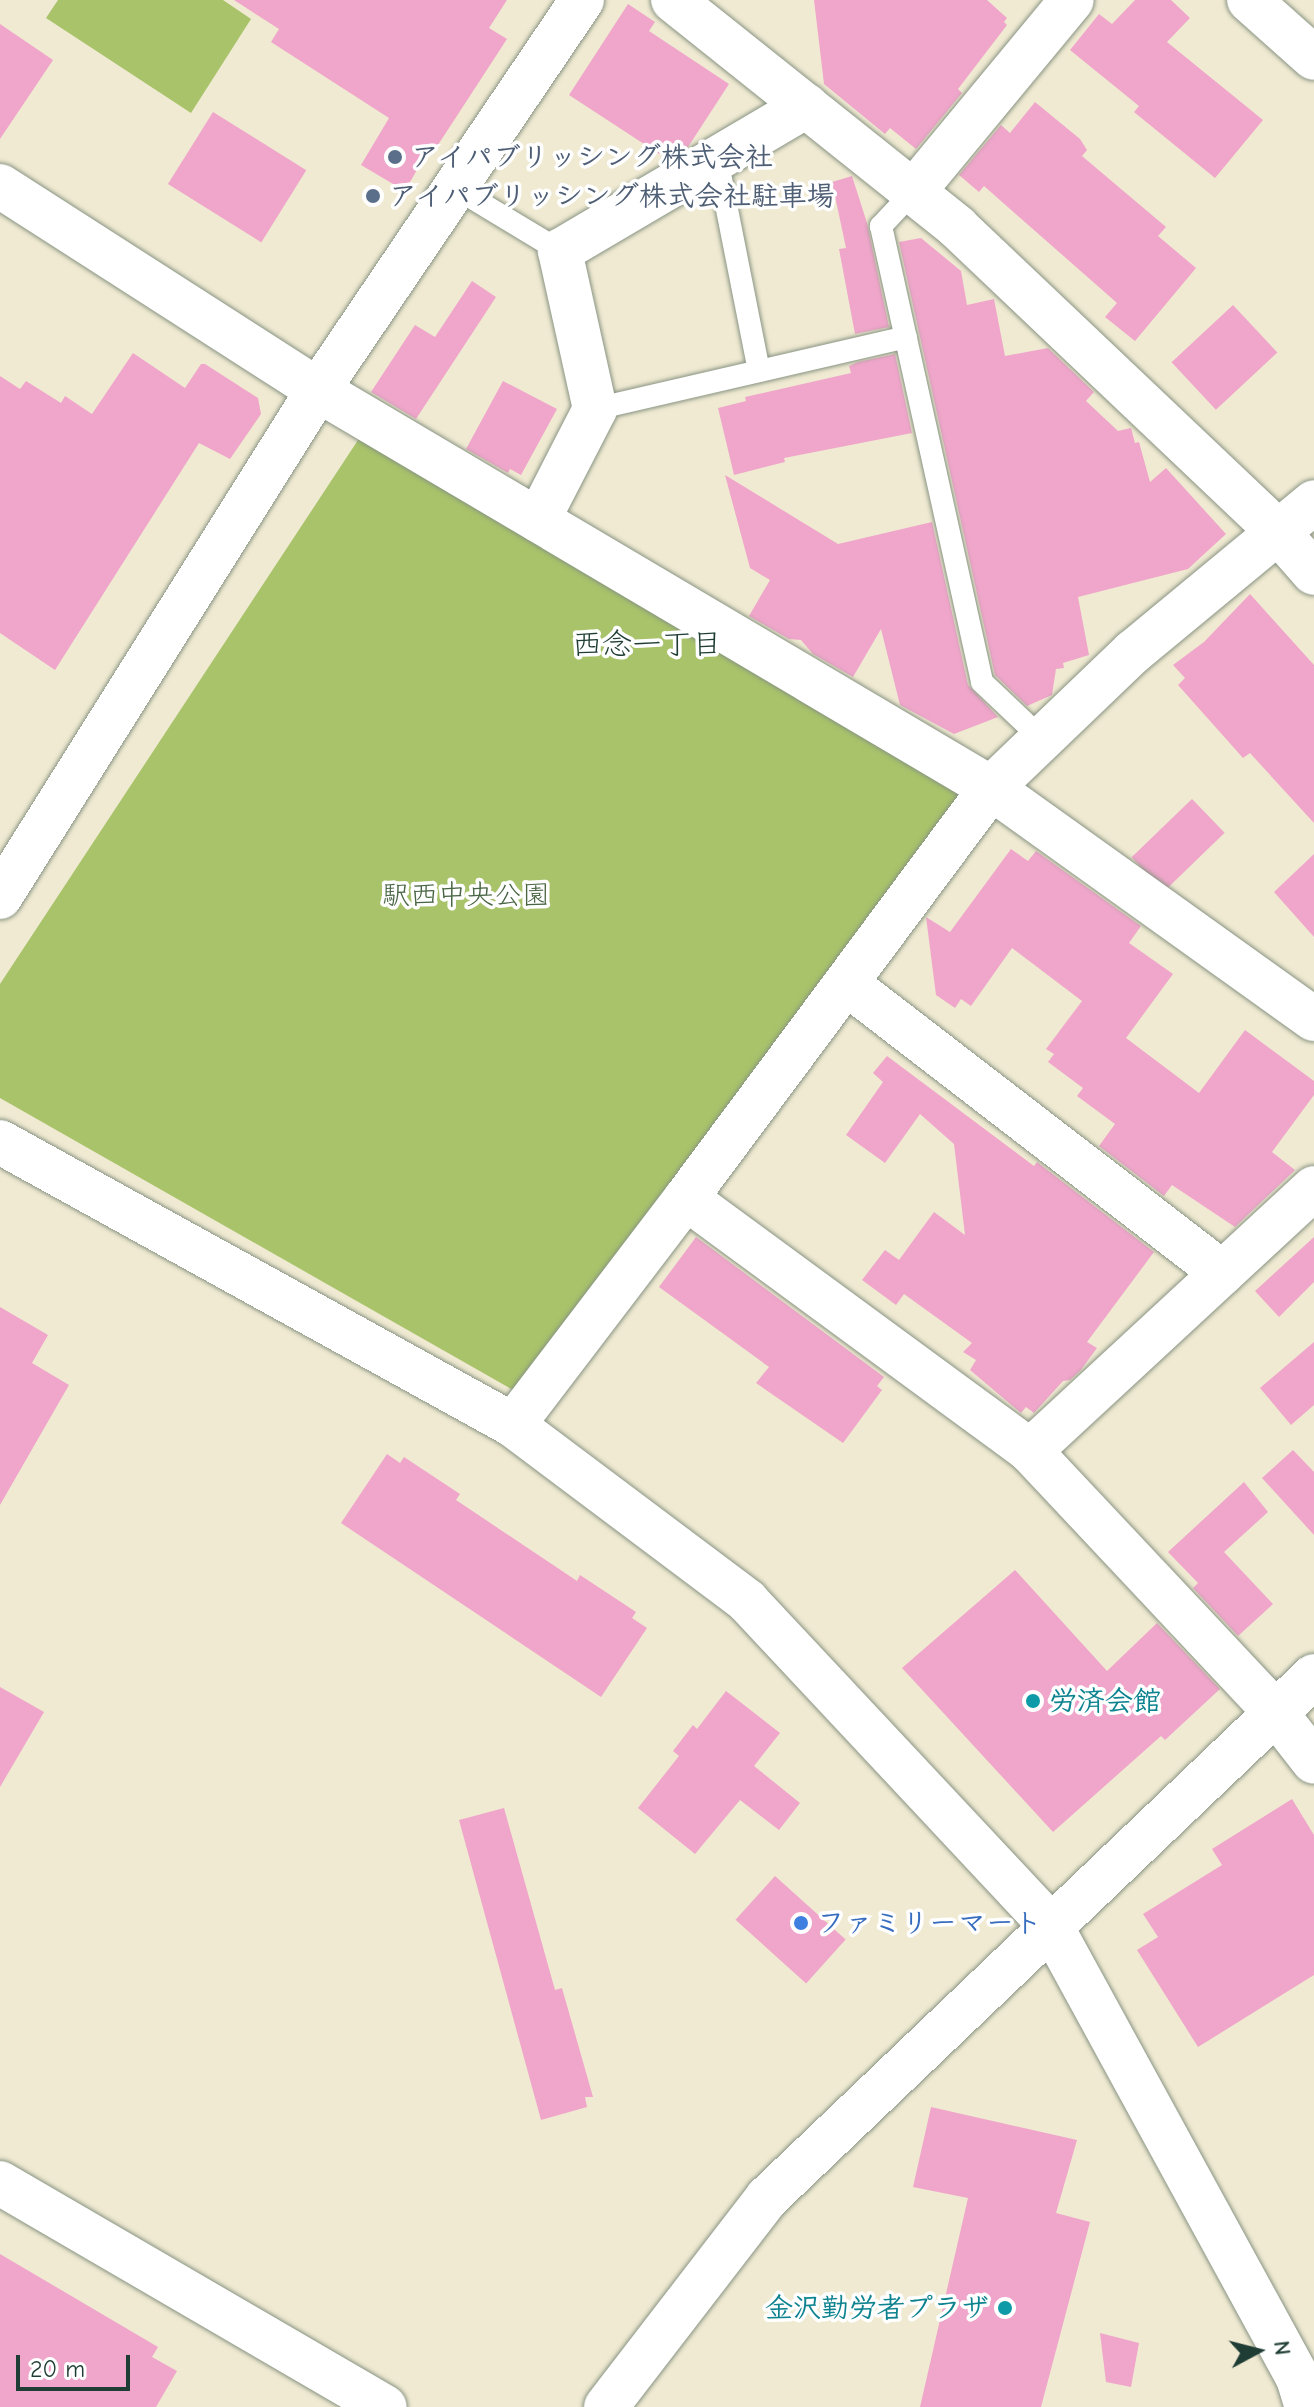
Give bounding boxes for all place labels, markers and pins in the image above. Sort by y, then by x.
place label: アイパブリッシング株式会社 [411,140,775,174]
marker: アイパブリッシング株式会社 [386,148,404,166]
place label: アイパブリッシング株式会社駐車場 [389,179,837,213]
marker: アイパブリッシング株式会社駐車場 [364,187,382,205]
place label: 労済会館 [1049,1684,1161,1718]
marker: 労済会館 [1024,1692,1042,1710]
place label: ファミリーマート [817,1906,1041,1940]
marker: ファミリーマート [792,1914,810,1932]
place label: 金沢勤労者プラザ [765,2291,989,2325]
marker: 金沢勤労者プラザ [996,2299,1014,2317]

